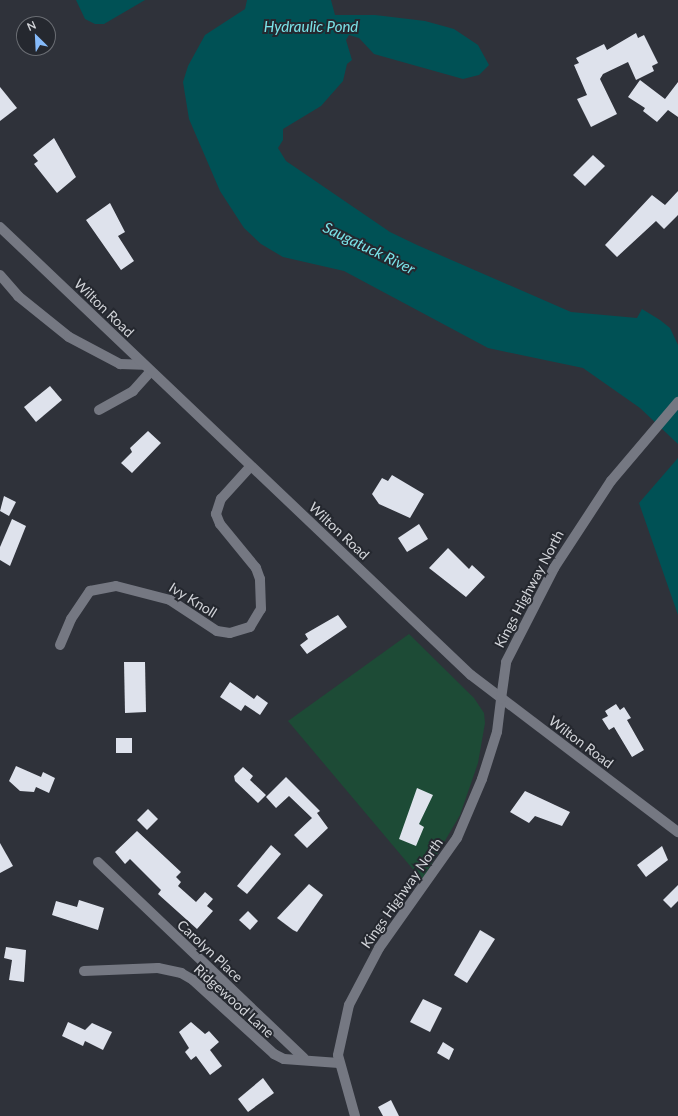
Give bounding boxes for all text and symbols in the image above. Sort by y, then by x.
north arrow [16,16,56,56]
text: N [25,18,38,33]
water label: Hydraulic Pond [264,18,358,36]
water label: Saugatuck River [320,218,418,278]
street label: Wilton Road [71,275,137,341]
street label: Wilton Road [305,499,373,563]
street label: Kings Highway North [491,527,567,651]
street label: Ivy Knoll [166,579,220,621]
street label: Wilton Road [545,712,617,772]
street label: Kings Highway North [357,834,447,952]
street label: Carolyn Place [174,916,246,986]
street label: Ridgewood Lane [191,961,277,1041]

